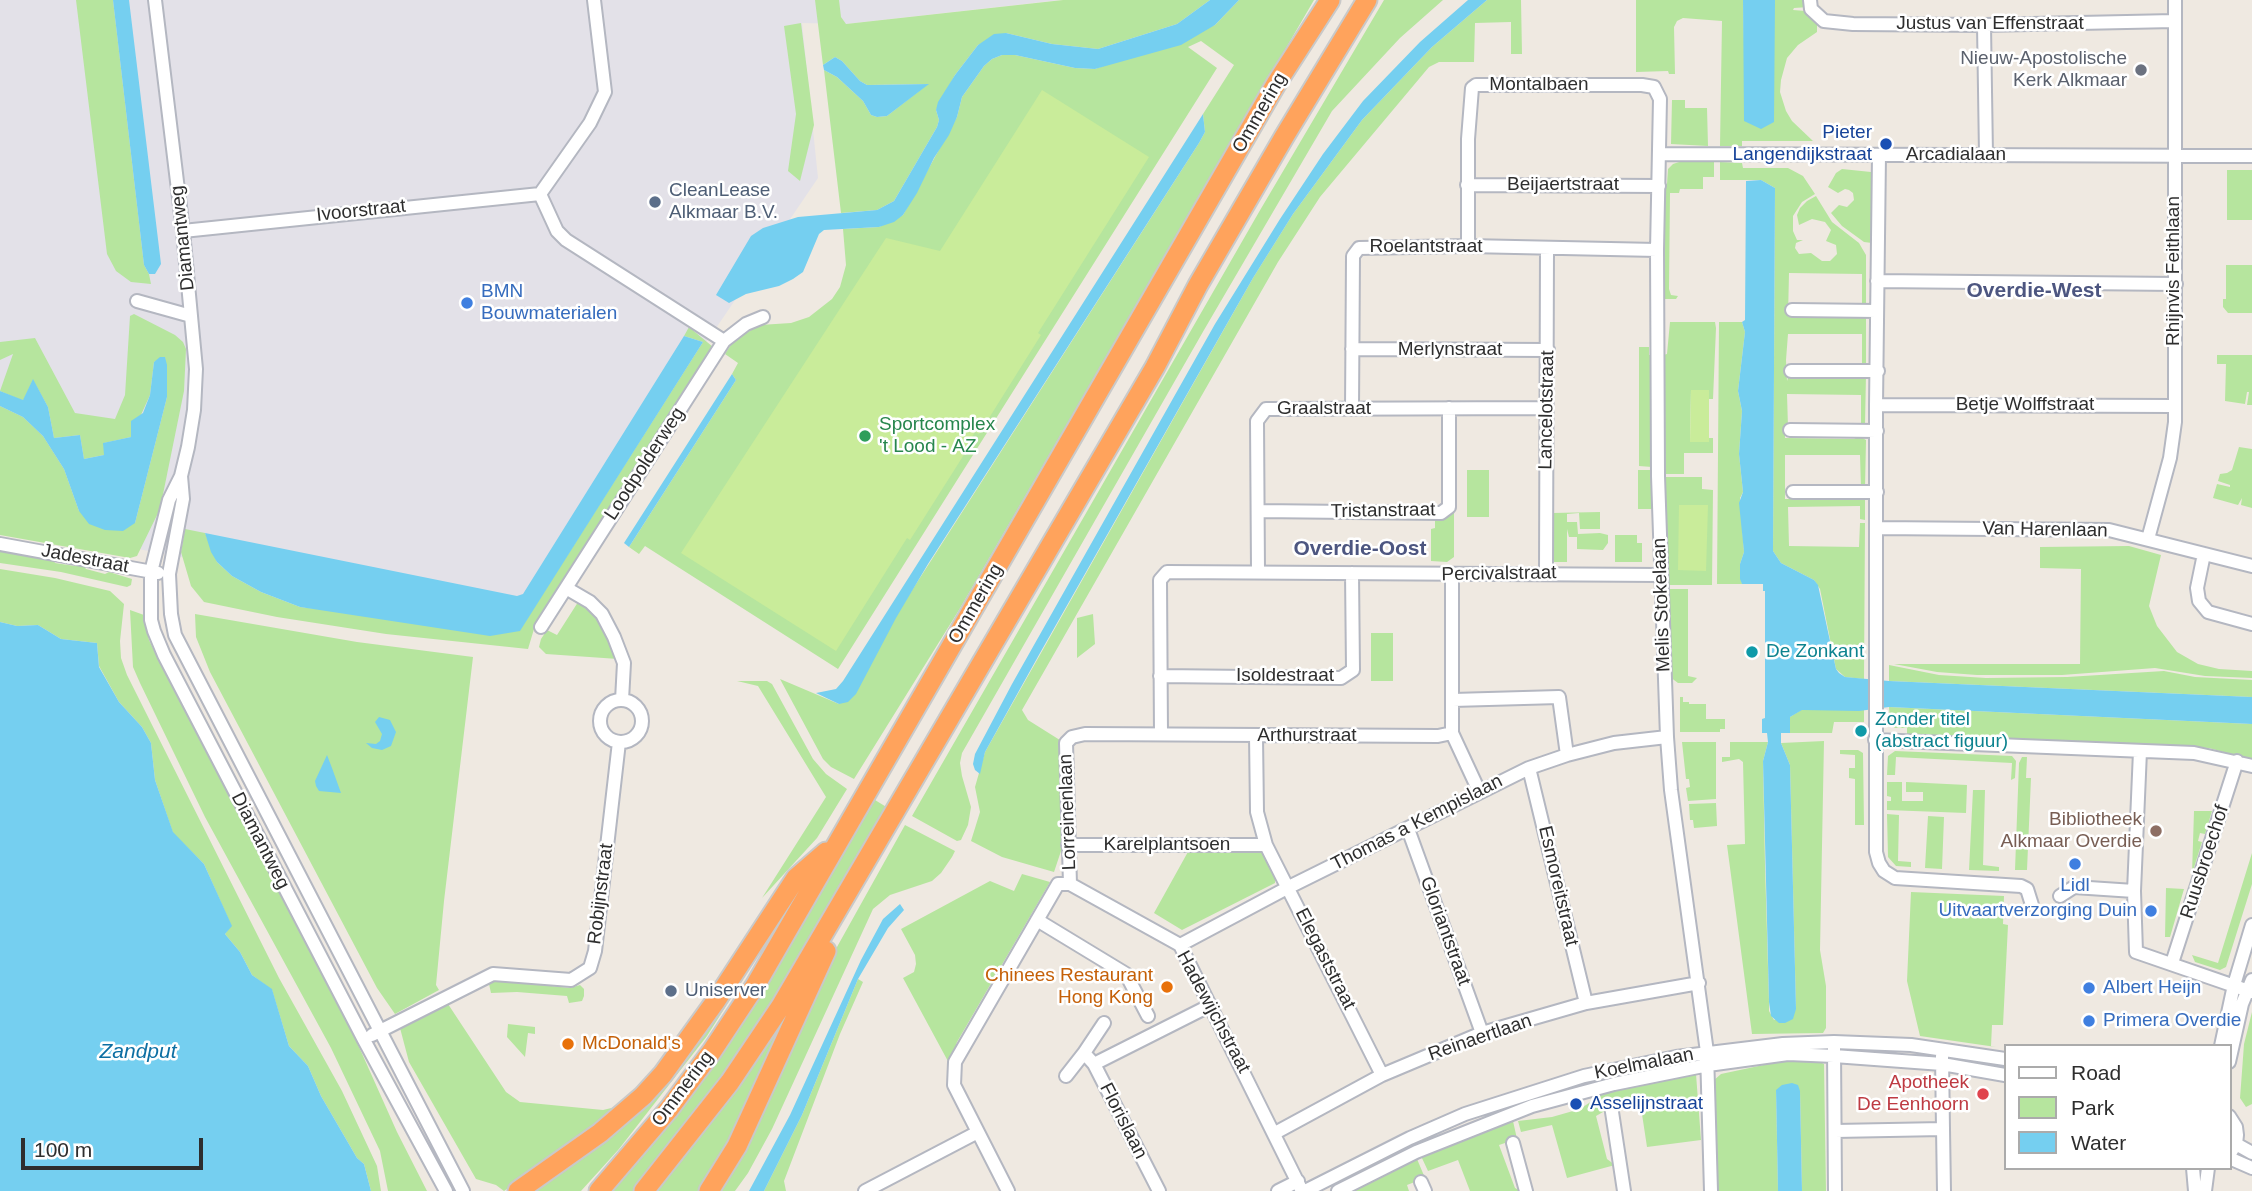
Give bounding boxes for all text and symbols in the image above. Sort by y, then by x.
street label: Justus van Effenstraat [1896,13,2084,35]
place label: Nieuw-Apostolische Kerk Alkmaar [1960,48,2127,92]
marker: Nieuw-Apostolische Kerk Alkmaar [2133,62,2149,78]
street label: Ommering [1228,69,1292,157]
street label: Montalbaen [1489,74,1589,96]
place label: Pieter Langendijkstraat [1733,122,1872,166]
marker: Pieter Langendijkstraat [1878,136,1894,152]
street label: Arcadialaan [1906,144,2006,166]
street label: Beijaertstraat [1507,174,1619,196]
place label: CleanLease Alkmaar B.V. [669,180,778,224]
street label: Diamantweg [166,184,200,292]
marker: CleanLease Alkmaar B.V. [647,194,663,210]
street label: Ivoorstraat [315,195,407,227]
street label: Rhijnvis Feithlaan [2163,196,2185,346]
street label: Roelantstraat [1369,236,1483,258]
district label: Overdie-West [1967,278,2101,304]
place label: BMN Bouwmaterialen [481,281,617,325]
marker: BMN Bouwmaterialen [459,295,475,311]
street label: Merlynstraat [1398,339,1502,361]
street label: Lancelotstraat [1535,350,1559,470]
street label: Betje Wolffstraat [1956,394,2094,416]
street label: Graalstraat [1277,398,1371,420]
street label: Loodpolderweg [600,403,690,525]
place label: Sportcomplex 't Lood - AZ [879,414,995,458]
marker: Sportcomplex 't Lood - AZ [857,428,873,444]
street label: Tristanstraat [1330,499,1436,523]
street label: Van Harenlaan [1982,518,2108,542]
district label: Overdie-Oost [1293,536,1427,562]
street label: Melis Stokelaan [1648,538,1676,672]
street label: Jadestraat [39,539,131,579]
street label: Ommering [944,560,1008,648]
street label: Percivalstraat [1441,562,1557,586]
place label: De Zonkant [1766,641,1864,663]
marker: De Zonkant [1744,644,1760,660]
street label: Isoldestraat [1236,665,1334,687]
place label: Zonder titel (abstract figuur) [1875,709,2008,753]
marker: Zonder titel (abstract figuur) [1853,723,1869,739]
street label: Arthurstraat [1257,725,1357,747]
street label: Lorreinenlaan [1055,754,1081,870]
street label: Thomas a Kempislaan [1328,770,1506,876]
street label: Diamantweg [226,789,294,893]
street label: Ruusbroechof [2176,802,2234,922]
place label: Bibliotheek Alkmaar Overdie [2001,809,2142,853]
marker: Bibliotheek Alkmaar Overdie [2148,823,2164,839]
street label: Esmoreitstraat [1533,824,1583,948]
street label: Karelplantsoen [1104,834,1230,856]
street label: Robijnstraat [584,842,618,946]
marker: Lidl [2067,856,2083,872]
street label: Gloriantstraat [1415,874,1475,988]
place label: Lidl [2060,875,2090,897]
place label: Uitvaartverzorging Duin [1938,900,2137,922]
marker: Uitvaartverzorging Duin [2143,903,2159,919]
street label: Elegaststraat [1290,904,1360,1014]
street label: Hadewijchstraat [1171,947,1255,1077]
place label: Chinees Restaurant Hong Kong [985,965,1153,1009]
place label: Albert Heijn [2103,977,2201,999]
marker: Chinees Restaurant Hong Kong [1159,979,1175,995]
place label: Uniserver [685,980,766,1002]
marker: Albert Heijn [2081,980,2097,996]
marker: Uniserver [663,983,679,999]
street label: Reinaertlaan [1425,1010,1535,1066]
place label: Primera Overdie [2103,1010,2241,1032]
marker: Primera Overdie [2081,1013,2097,1029]
place label: McDonald's [582,1033,681,1055]
marker: McDonald's [560,1036,576,1052]
water label: Zandput [99,1039,177,1065]
street label: Koelmalaan [1593,1043,1695,1085]
legend [2004,1044,2231,1170]
street label: Ommering [647,1047,719,1131]
text: Road [2071,1061,2121,1084]
place label: Apotheek De Eenhoorn [1857,1072,1969,1116]
street label: Florislaan [1094,1079,1152,1163]
marker: Apotheek De Eenhoorn [1975,1086,1991,1102]
place label: Asselijnstraat [1590,1093,1703,1115]
marker: Asselijnstraat [1568,1096,1584,1112]
text: Park [2071,1096,2114,1119]
scale bar [24,1124,206,1168]
text: Water [2071,1131,2126,1154]
text: 100 m [34,1138,92,1161]

